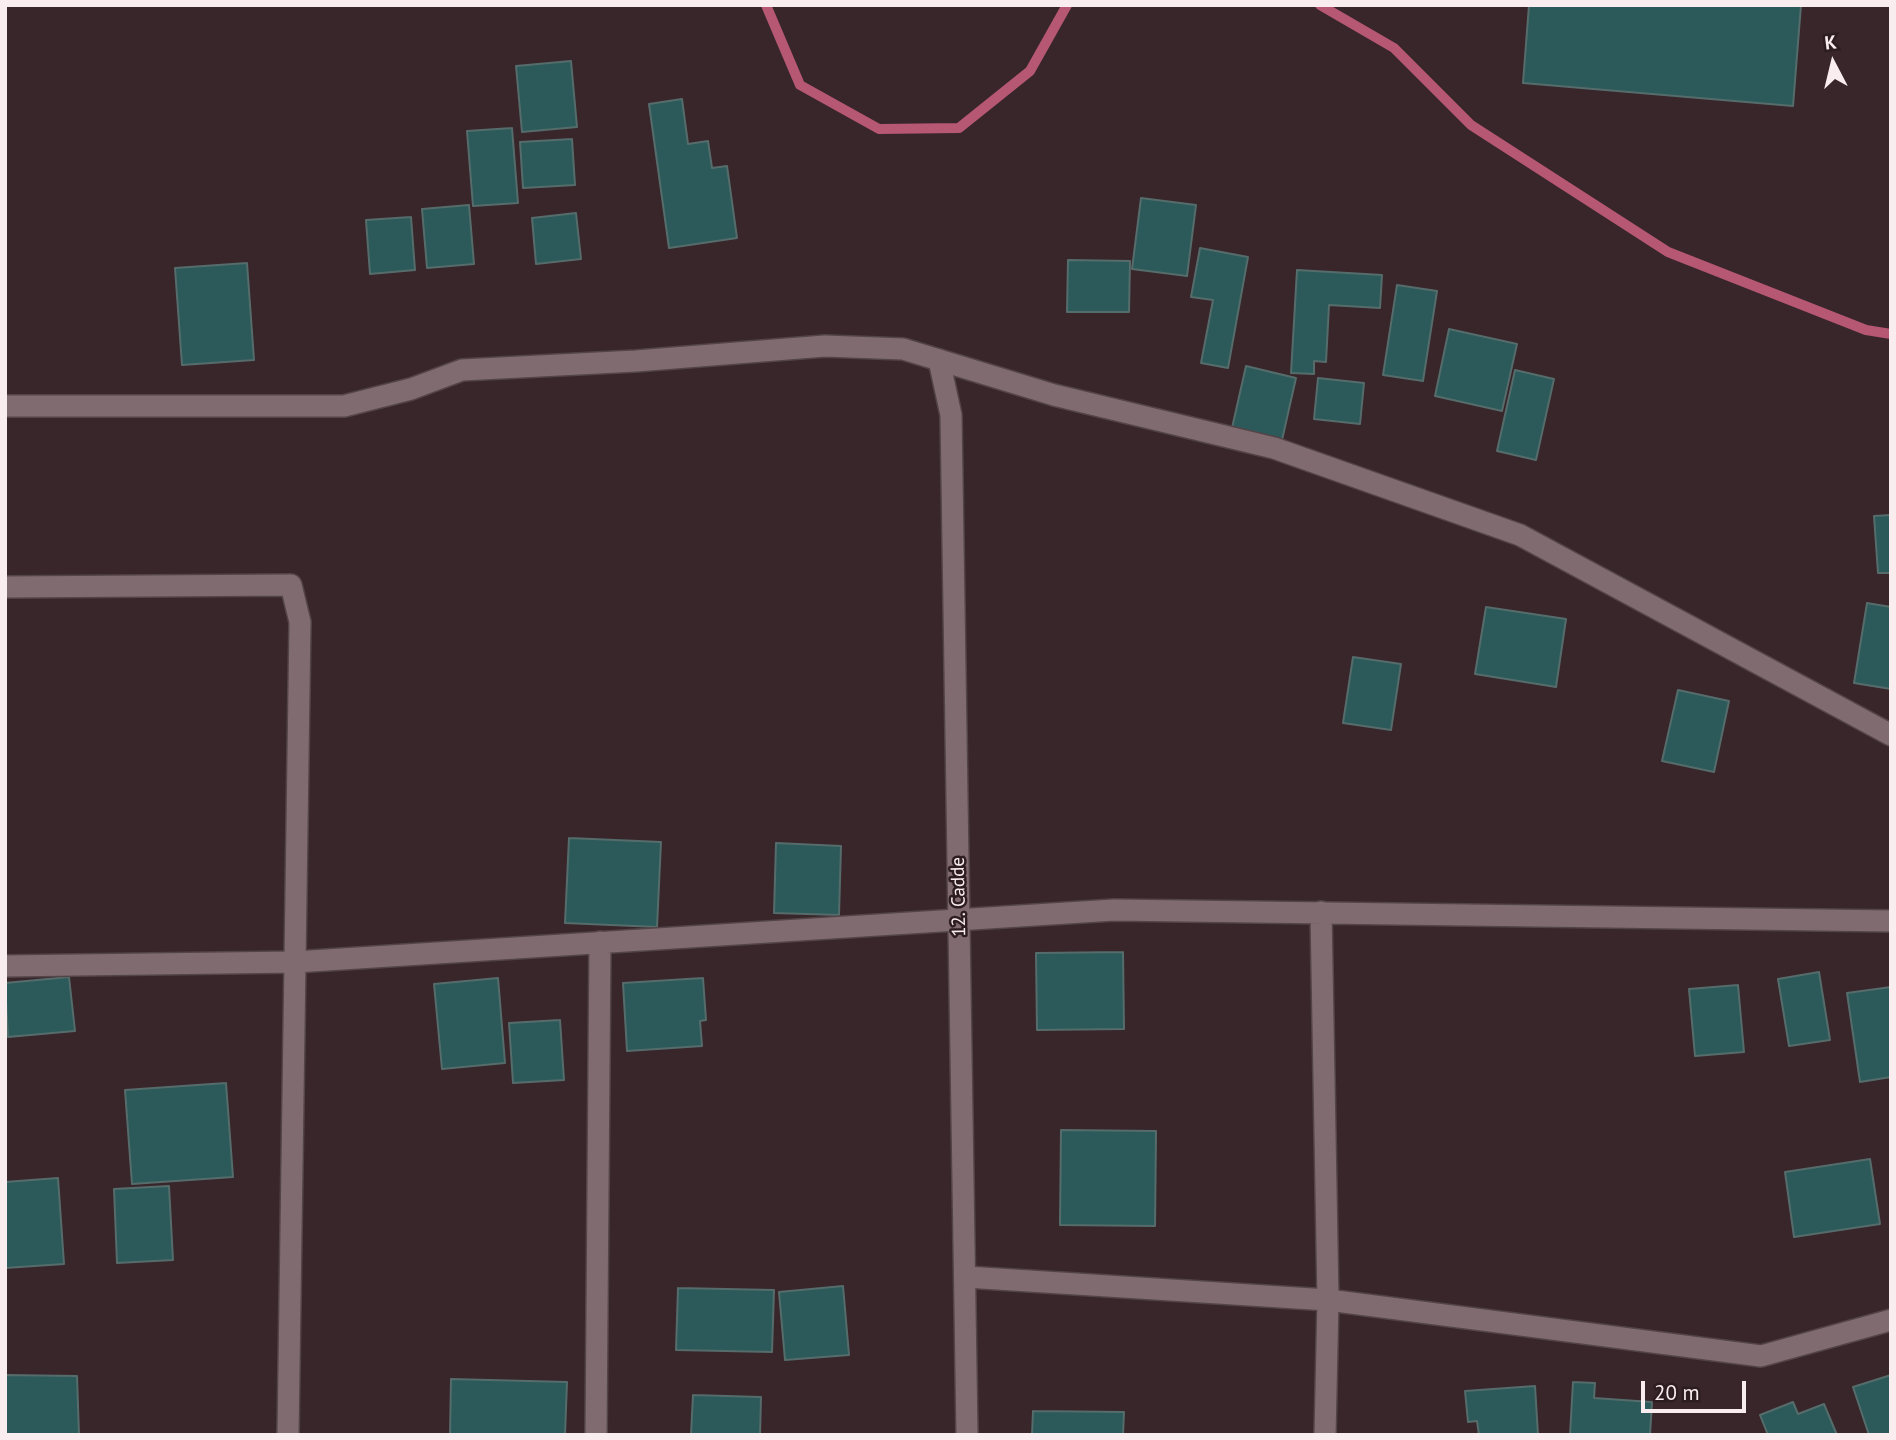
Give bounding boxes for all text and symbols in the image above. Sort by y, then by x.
north arrow [1798,28,1868,98]
text: K [1823,30,1838,55]
street label: 12. Cadde [947,857,971,937]
scale bar [1644,1366,1749,1410]
text: 20 m [1654,1379,1700,1406]

